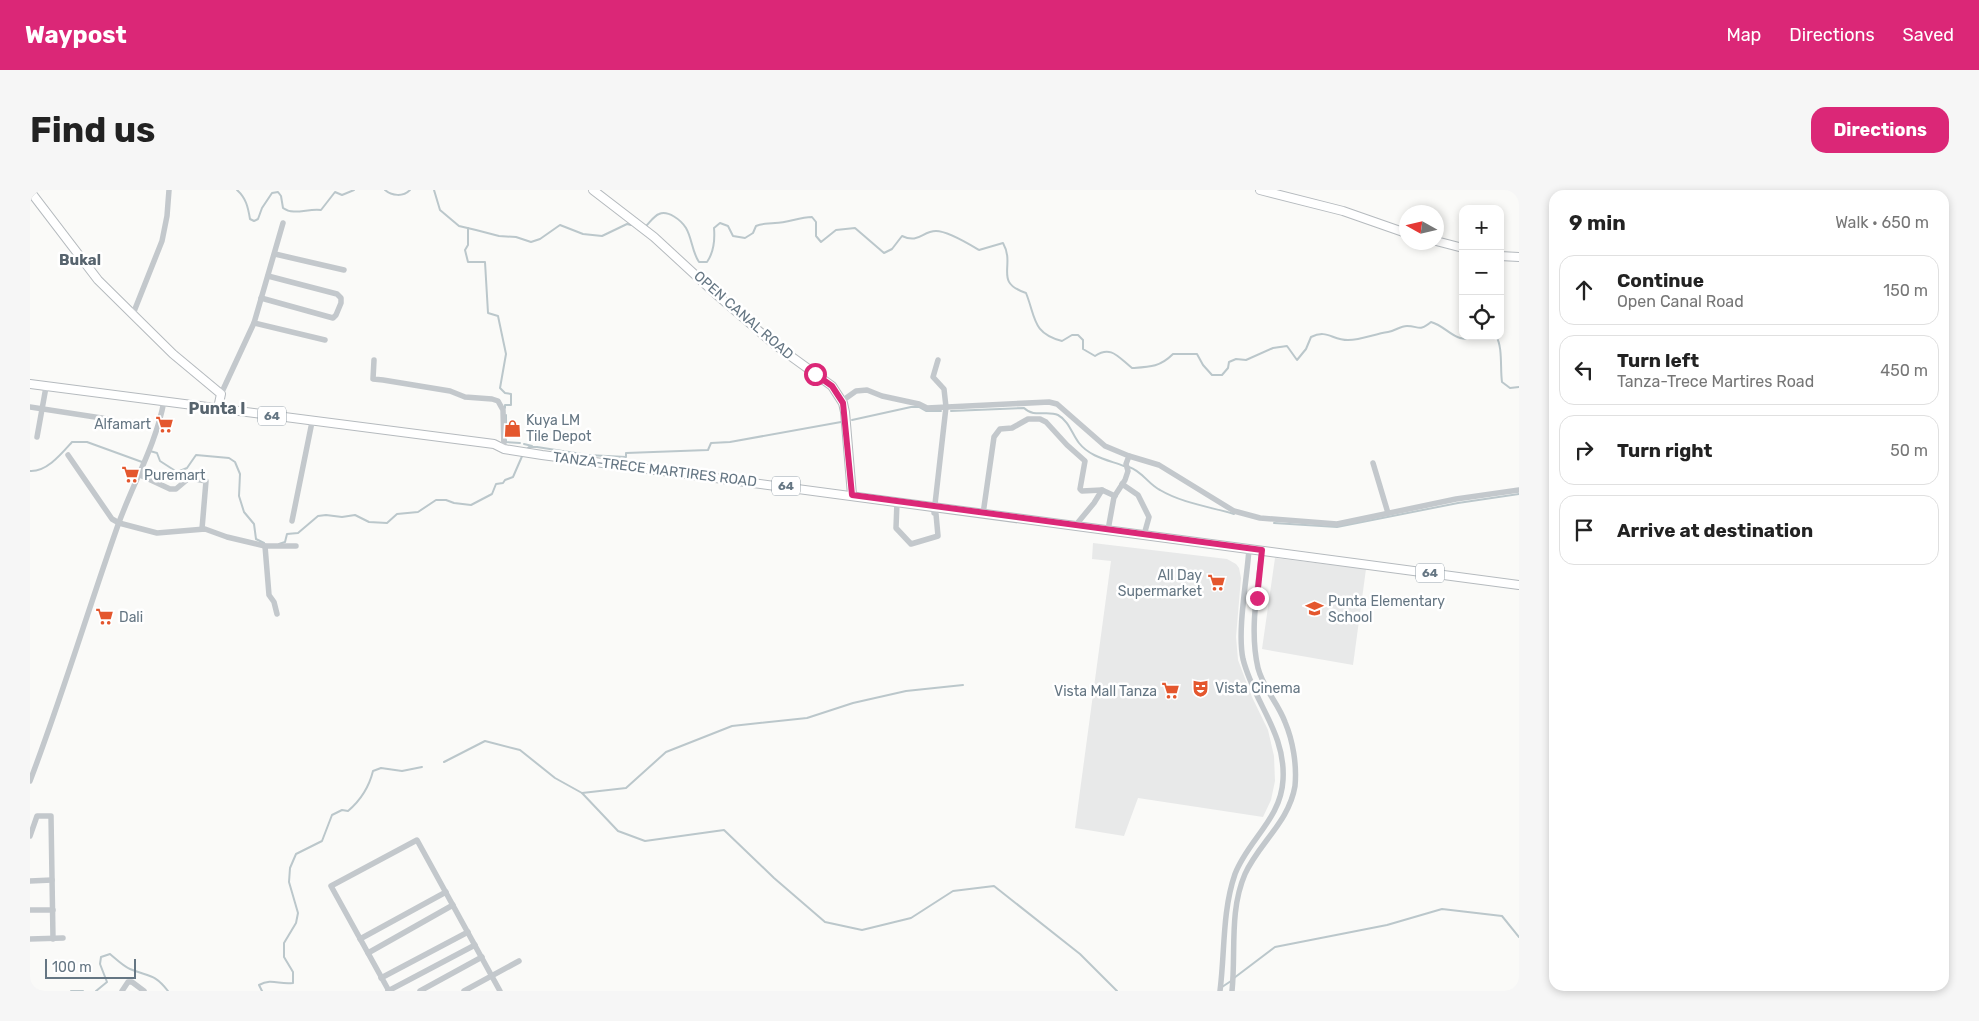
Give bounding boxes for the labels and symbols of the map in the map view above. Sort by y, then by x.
north arrow [1399,205,1444,250]
district label: Bukal [59,251,101,269]
street label: OPEN CANAL ROAD [690,268,797,363]
route start [804,363,827,386]
district label: Punta I [189,399,245,418]
road number: 64 [258,407,286,426]
place label: Kuya LM Tile Depot [526,412,592,445]
supermarket icon: Alfamart [155,414,175,434]
place label: Alfamart [94,416,152,433]
shop icon: Kuya LM Tile Depot [502,418,522,438]
street label: TANZA-TRECE MARTIRES ROAD [552,449,758,490]
supermarket icon: Puremart [120,465,140,485]
place label: Puremart [144,467,206,484]
road number: 64 [772,476,800,496]
road number: 64 [1416,563,1444,582]
place label: All Day Supermarket [1118,567,1203,600]
supermarket icon: All Day Supermarket [1206,573,1226,593]
route end [1246,587,1269,610]
place label: Punta Elementary School [1328,593,1445,626]
school or university icon: Punta Elementary School [1304,599,1324,619]
supermarket icon: Dali [95,607,115,627]
place label: Dali [119,609,143,626]
theatre icon: Vista Cinema [1191,678,1211,698]
place label: Vista Cinema [1215,680,1301,697]
supermarket icon: Vista Mall Tanza [1161,681,1181,701]
place label: Vista Mall Tanza [1054,683,1157,700]
scale bar [45,956,136,979]

